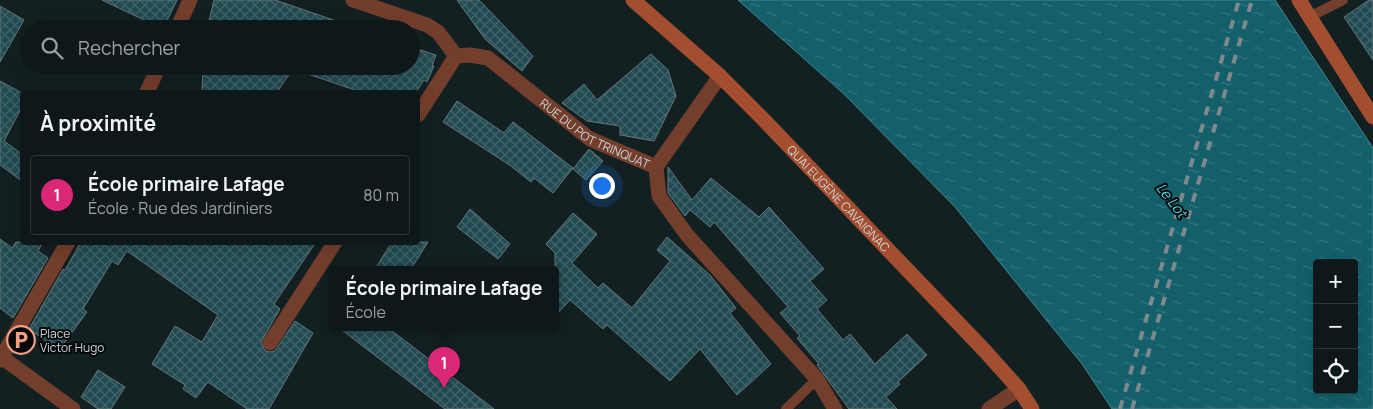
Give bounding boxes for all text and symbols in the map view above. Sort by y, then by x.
search box [20,20,420,75]
icon: search [38,34,66,62]
text: Rechercher [78,35,180,61]
street label: RUE DU POT TRINQUAT [537,94,653,172]
text: À proximité [40,109,156,137]
street label: QUAI EUGÈNE CAVAIGNAC [784,141,894,256]
text: École primaire Lafage [88,171,285,197]
your location [589,173,615,199]
water label: Le Lot [1152,179,1192,222]
text: 1 [53,184,61,206]
text: 80 m [363,184,399,206]
text: École · Rue des Jardiniers [88,197,272,219]
map controls [1313,259,1358,394]
button: + [1313,259,1358,304]
popup [329,266,559,331]
text: École primaire Lafage [346,275,542,301]
text: École [346,301,386,323]
button: − [1313,304,1358,349]
parking icon: Place Victor Hugo [6,325,36,355]
place label: Place Victor Hugo [40,325,104,356]
pin: 1 [428,347,460,388]
button: locate [1313,349,1358,394]

